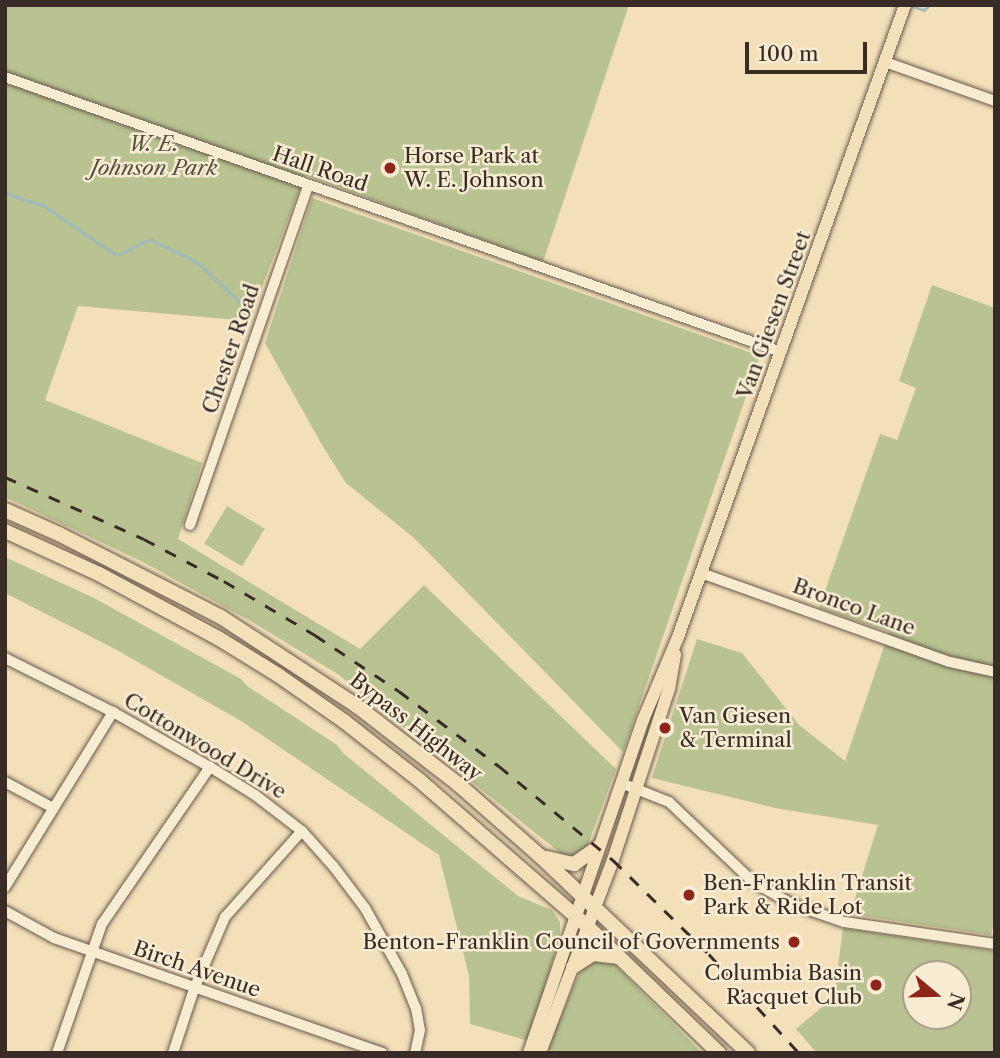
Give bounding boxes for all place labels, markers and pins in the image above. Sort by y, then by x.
place label: Horse Park at W. E. Johnson [404,143,544,193]
marker: Horse Park at W. E. Johnson [382,160,398,176]
place label: Van Giesen & Terminal [679,703,792,753]
marker: Van Giesen & Terminal [657,720,673,736]
place label: Ben-Franklin Transit Park & Ride Lot [703,870,912,920]
marker: Ben-Franklin Transit Park & Ride Lot [681,887,697,903]
place label: Benton-Franklin Council of Governments [362,929,780,955]
marker: Benton-Franklin Council of Governments [786,934,802,950]
place label: Columbia Basin Racquet Club [704,960,862,1010]
marker: Columbia Basin Racquet Club [868,977,884,993]

